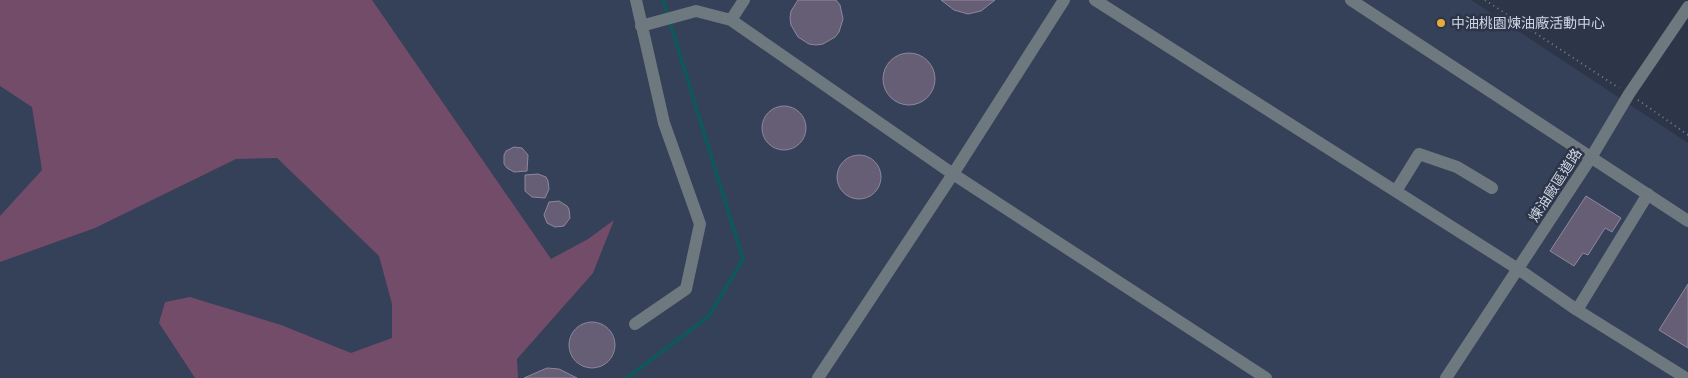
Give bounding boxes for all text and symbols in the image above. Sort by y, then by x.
place label: 中油桃園煉油廠活動中心 [1451,13,1605,32]
marker: 中油桃園煉油廠活動中心 [1435,17,1447,29]
street label: 煉油廠區道路 [1524,144,1585,225]

